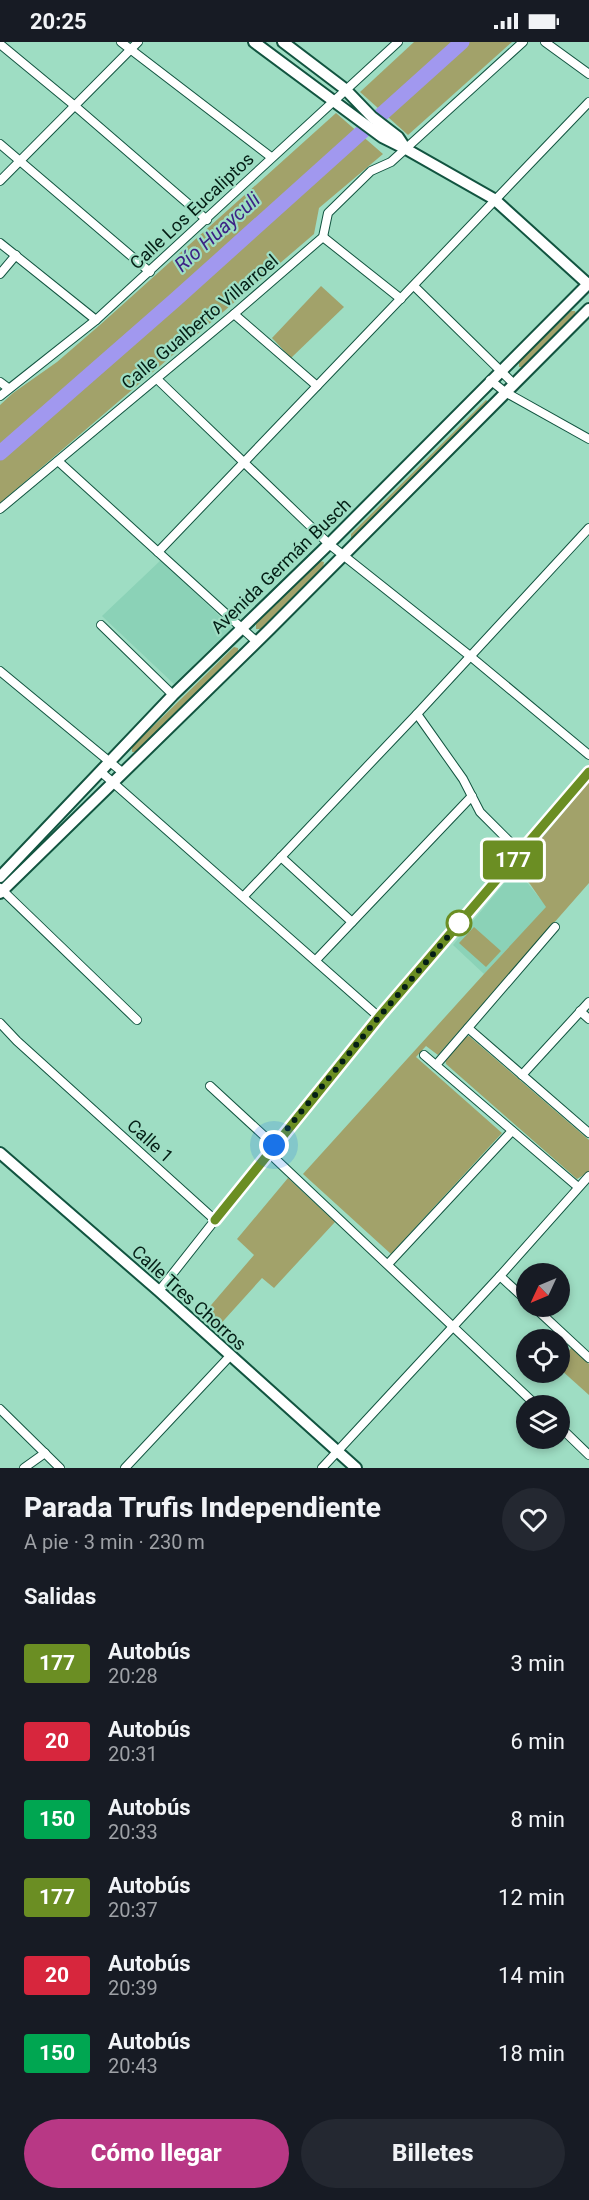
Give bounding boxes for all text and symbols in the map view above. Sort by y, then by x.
text: 20:25 [30,9,87,34]
street label: Calle Los Eucaliptos [125,148,258,273]
water label: Río Huayculi [169,187,265,277]
street label: Calle Gualberto Villarroel [117,250,282,393]
street label: Avenida Germán Busch [207,494,355,638]
line badge: 177 [478,840,548,880]
text: 177 [495,848,531,872]
unlabelled marker [446,910,472,936]
street label: Calle 1 [123,1115,178,1167]
your location [259,1130,289,1160]
street label: Calle Tres Chorros [128,1241,251,1355]
north arrow [516,1263,570,1317]
map controls [516,1263,570,1449]
button: locate [516,1329,570,1383]
button: layers [516,1395,570,1449]
button: heart [502,1488,565,1551]
text: Parada Trufis Independiente [24,1491,381,1524]
text: A pie · 3 min · 230 m [24,1530,205,1554]
text: Salidas [24,1584,96,1609]
text: Autobús [108,1639,191,1664]
text: 177 [39,1651,75,1675]
text: 3 min [510,1651,565,1676]
text: 20:28 [108,1664,158,1688]
text: Autobús [108,1717,191,1742]
text: 20 [45,1729,69,1753]
text: 6 min [510,1729,565,1754]
text: 20:31 [108,1742,158,1766]
text: Autobús [108,1795,191,1820]
text: 150 [39,1807,75,1831]
text: 8 min [510,1807,565,1832]
text: 20:33 [108,1820,158,1844]
text: Autobús [108,1873,191,1898]
text: 177 [39,1885,75,1909]
text: 12 min [498,1885,565,1910]
text: 20:37 [108,1898,158,1922]
text: Autobús [108,1951,191,1976]
text: 20 [45,1963,69,1987]
text: 14 min [498,1963,565,1988]
text: 20:39 [108,1976,158,2000]
text: Autobús [108,2029,191,2054]
text: 150 [39,2041,75,2065]
text: 18 min [498,2041,565,2066]
text: 20:43 [108,2054,158,2078]
button: Cómo llegar [24,2119,289,2188]
button: Billetes [301,2119,565,2188]

